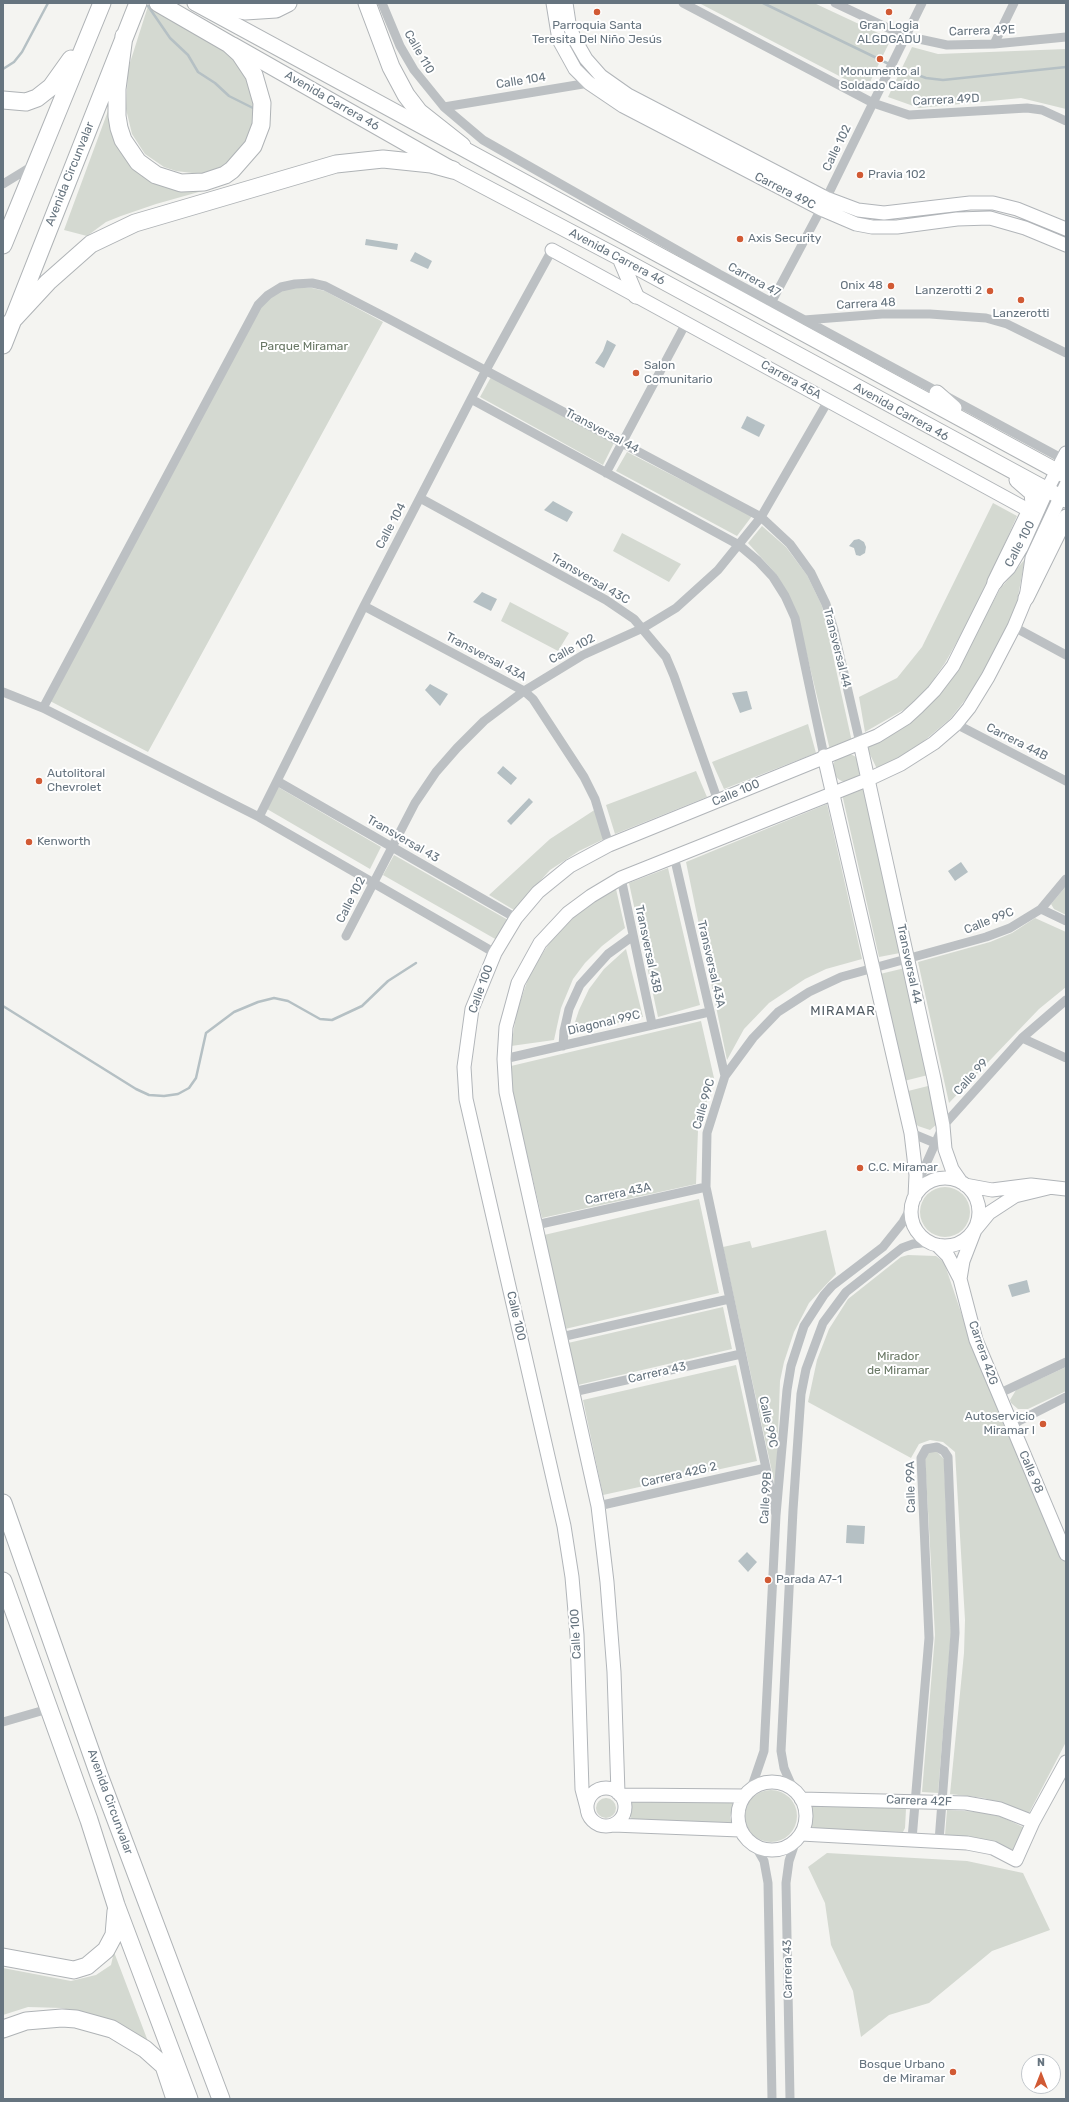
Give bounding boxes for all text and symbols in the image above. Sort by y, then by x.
marker: Parroquia Santa Teresita Del Niño Jesús [592,7,602,17]
marker: Gran Logia ALGDGADU [884,7,894,17]
place label: Parroquia Santa Teresita Del Niño Jesús [532,19,662,47]
place label: Gran Logia ALGDGADU [857,19,921,47]
street label: Carrera 49E [949,23,1015,39]
street label: Calle 110 [401,28,437,76]
marker: Monumento al Soldado Caído [875,54,885,64]
place label: Monumento al Soldado Caído [840,65,920,93]
street label: Avenida Carrera 46 [282,68,382,134]
street label: Calle 104 [495,70,547,92]
street label: Carrera 49D [912,91,980,109]
street label: Avenida Circunvalar [43,120,97,228]
street label: Calle 102 [820,122,854,174]
place label: Pravia 102 [868,168,926,182]
street label: Carrera 49C [752,169,818,213]
marker: Pravia 102 [855,170,865,180]
street label: Avenida Carrera 46 [566,226,668,288]
place label: Axis Security [748,232,821,246]
marker: Axis Security [735,234,745,244]
street label: Carrera 47 [725,260,783,300]
place label: Onix 48 [840,279,883,293]
marker: Onix 48 [886,281,896,291]
place label: Lanzerotti 2 [915,284,982,298]
marker: Lanzerotti 2 [985,286,995,296]
street label: Carrera 48 [836,295,896,313]
marker: Lanzerotti [1016,295,1026,305]
place label: Lanzerotti [993,307,1049,321]
park label: Parque Miramar [260,340,348,354]
street label: Carrera 45A [758,357,824,403]
place label: Salon Comunitario [644,359,713,387]
marker: Salon Comunitario [631,368,641,378]
street label: Avenida Carrera 46 [851,380,951,444]
street label: Transversal 44 [563,406,641,456]
street label: Calle 104 [373,500,409,552]
street label: Calle 100 [1002,518,1038,570]
street label: Transversal 43C [548,550,632,608]
street label: Transversal 44 [820,607,854,689]
street label: Transversal 43A [443,630,529,684]
street label: Calle 102 [547,631,597,667]
street label: Carrera 44B [984,720,1050,764]
place label: Autolitoral Chevrolet [47,767,105,795]
marker: Autolitoral Chevrolet [34,776,44,786]
street label: Calle 100 [710,777,762,809]
street label: Transversal 43 [364,812,442,866]
place label: Kenworth [37,835,91,849]
marker: Kenworth [24,837,34,847]
street label: Calle 102 [333,874,369,926]
street label: Transversal 43B [632,904,664,994]
street label: Calle 99C [962,905,1016,937]
street label: Transversal 43A [694,919,728,1009]
street label: Transversal 44 [893,923,925,1005]
street label: Calle 100 [466,963,496,1015]
district label: MIRAMAR [810,1003,876,1019]
street label: Diagonal 99C [566,1008,642,1038]
street label: Calle 99 [951,1056,991,1098]
street label: Calle 99C [690,1077,718,1131]
place label: C.C. Miramar [868,1161,938,1175]
marker: C.C. Miramar [855,1163,865,1173]
street label: Carrera 43A [584,1180,652,1208]
street label: Calle 100 [503,1290,529,1342]
street label: Carrera 42G [965,1319,1001,1387]
park label: Mirador de Miramar [867,1350,929,1378]
street label: Carrera 43 [627,1359,687,1387]
street label: Calle 99C [756,1395,780,1449]
place label: Autoservicio Miramar I [965,1410,1035,1438]
marker: Autoservicio Miramar I [1038,1419,1048,1429]
street label: Calle 98 [1016,1449,1046,1495]
street label: Carrera 42G 2 [640,1459,718,1491]
street label: Calle 99A [903,1461,919,1513]
street label: Calle 99B [757,1471,775,1525]
place label: Parada A7-1 [776,1573,842,1587]
marker: Parada A7-1 [763,1575,773,1585]
street label: Calle 100 [567,1608,585,1660]
street label: Avenida Circunvalar [84,1747,136,1857]
street label: Carrera 42F [886,1793,952,1809]
street label: Carrera 43 [780,1939,796,1999]
north arrow [1021,2054,1061,2094]
text: N [1037,2056,1045,2069]
place label: Bosque Urbano de Miramar [859,2058,945,2086]
marker: Bosque Urbano de Miramar [948,2067,958,2077]

